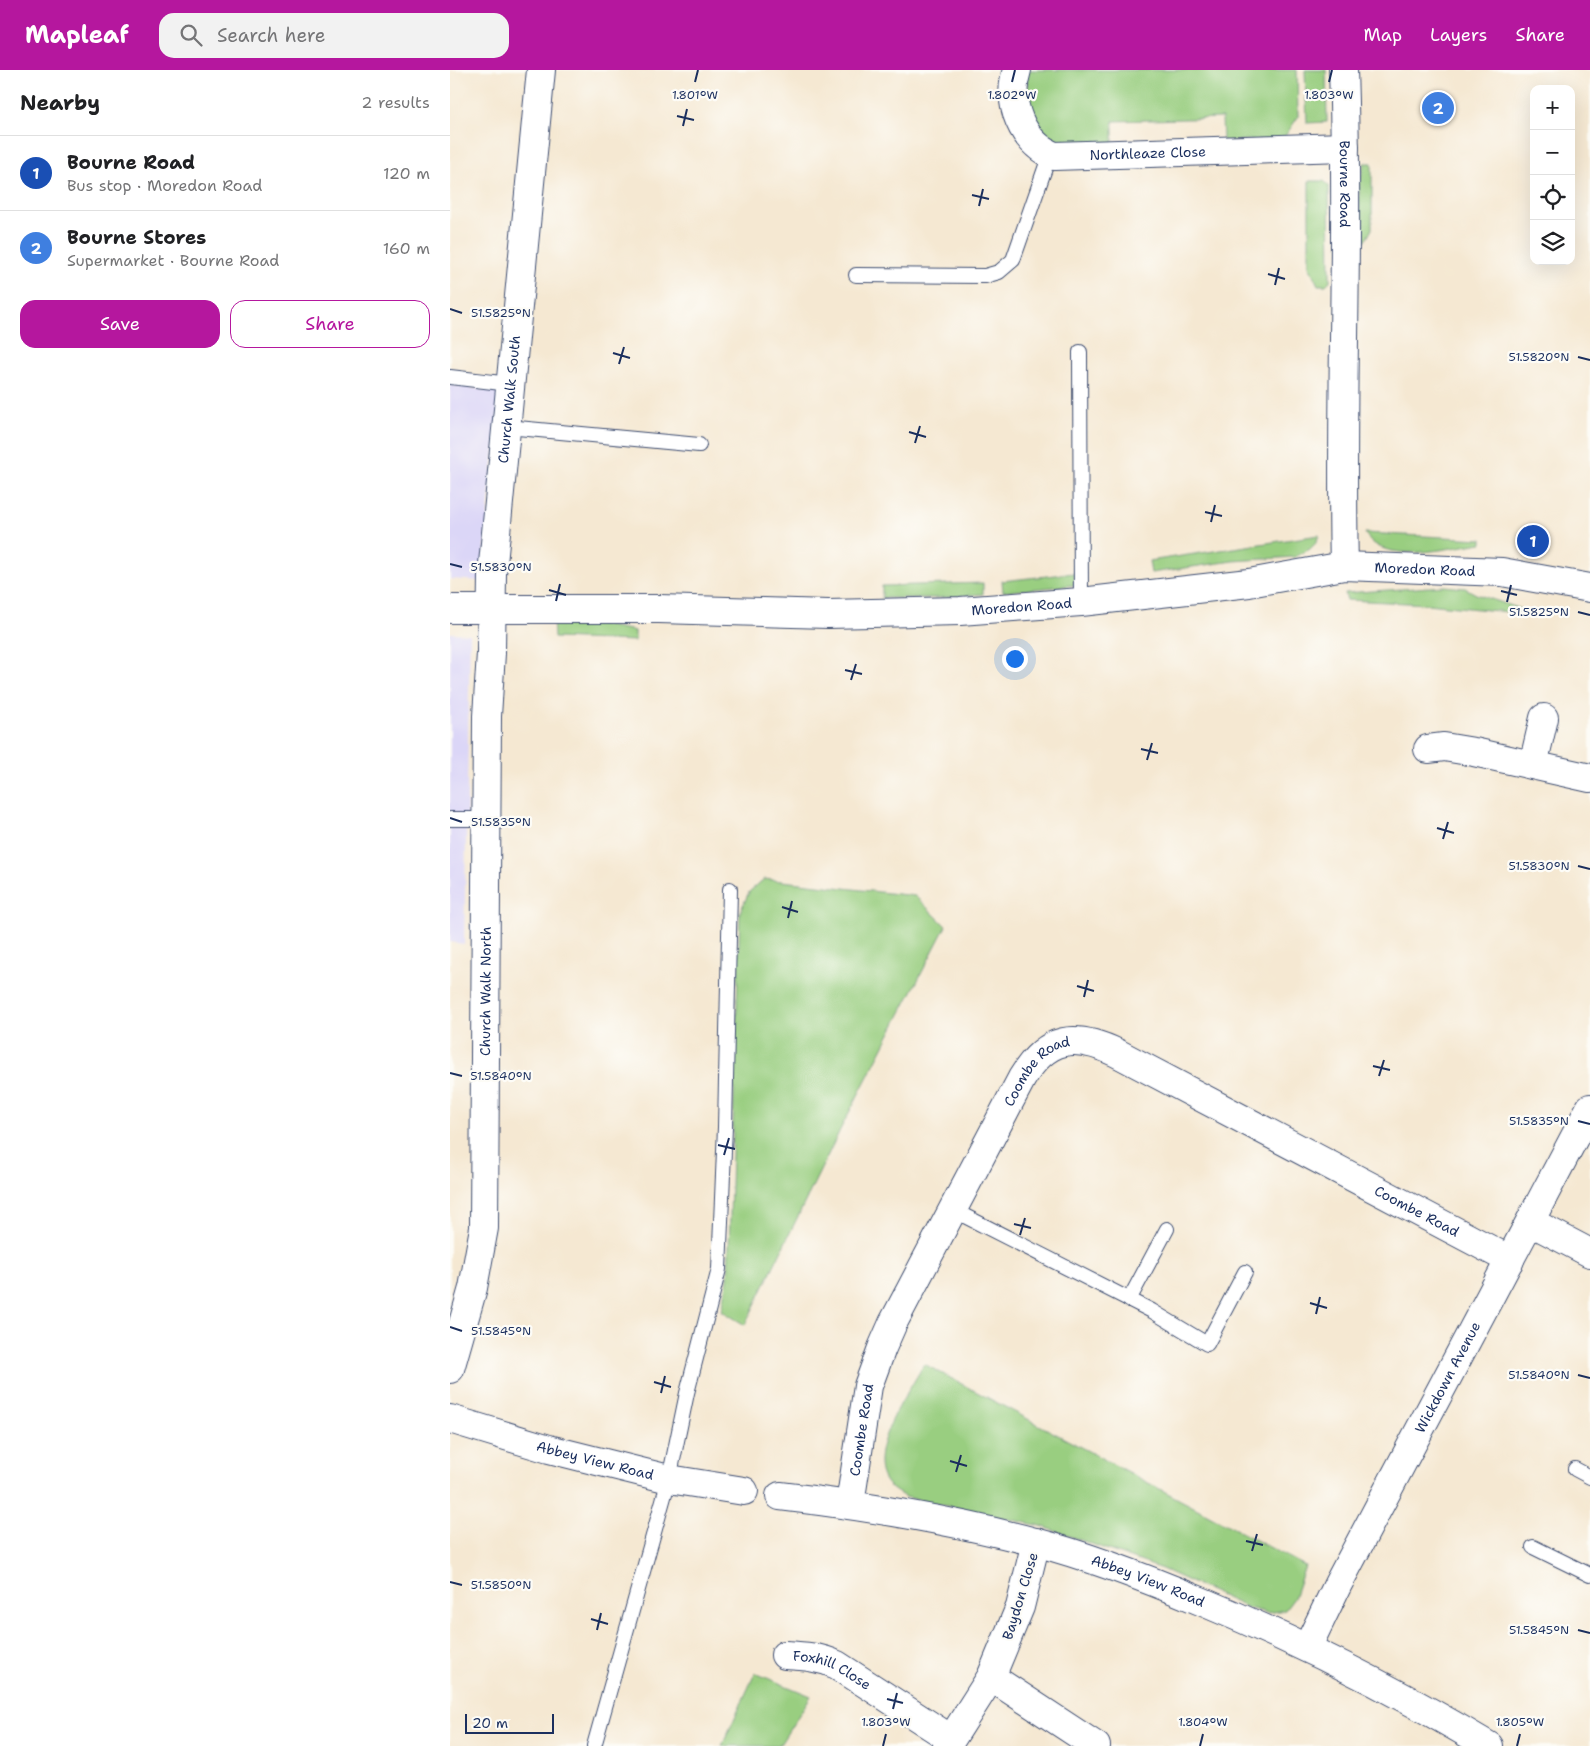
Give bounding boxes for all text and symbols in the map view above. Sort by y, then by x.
search box [159,13,509,58]
text: Mapleaf [25,19,129,51]
icon: search [177,21,205,49]
text: Search here [217,23,325,48]
text: Map [1364,23,1402,47]
text: Layers [1430,23,1487,47]
text: Share [1515,23,1565,47]
map controls [1530,85,1575,265]
button: + [1530,85,1575,130]
text: 1.801°W [672,87,718,103]
text: 1.802°W [987,87,1037,103]
text: 1.803°W [1304,87,1354,103]
text: Nearby [20,89,100,117]
pin: 2 [1422,89,1454,127]
text: 2 results [361,92,430,113]
button: − [1530,130,1575,175]
street label: Bourne Road [1336,140,1354,228]
street label: Northleaze Close [1089,142,1206,164]
text: Bourne Road [67,150,195,175]
text: 1 [32,163,40,184]
text: 120 m [383,163,430,184]
text: Bus stop · Moredon Road [67,175,262,196]
button: locate [1530,175,1575,220]
button: layers [1530,220,1575,265]
text: Bourne Stores [67,225,206,250]
text: 2 [30,238,42,259]
text: 160 m [383,238,430,259]
text: Supermarket · Bourne Road [67,250,279,271]
button: Save [20,300,220,348]
button: Share [230,300,430,348]
text: 51.5825°N [471,305,531,321]
street label: Church Walk South [494,334,524,464]
text: 51.5820°N [1509,349,1569,365]
pin: 1 [1517,522,1549,560]
street label: Moredon Road [1374,558,1476,580]
text: 51.5830°N [470,559,532,575]
street label: Moredon Road [971,594,1073,619]
text: 51.5825°N [1509,604,1569,620]
your location [1002,646,1028,672]
text: 51.5835°N [471,814,531,830]
text: 51.5830°N [1508,858,1570,874]
street label: Church Walk North [476,926,495,1056]
street label: Coombe Road [1000,1032,1071,1109]
text: 51.5840°N [470,1068,532,1084]
text: 51.5835°N [1509,1113,1569,1129]
street label: Coombe Road [1371,1181,1463,1241]
street label: Wickdown Avenue [1411,1318,1484,1436]
text: 51.5845°N [471,1323,531,1339]
text: 51.5840°N [1508,1367,1570,1383]
street label: Coombe Road [845,1382,877,1477]
street label: Abbey View Road [534,1437,656,1484]
street label: Baydon Close [998,1550,1042,1642]
street label: Abbey View Road [1089,1551,1208,1611]
text: 51.5850°N [471,1577,531,1593]
text: 51.5845°N [1509,1622,1569,1638]
street label: Foxhill Close [792,1646,874,1694]
scale bar [465,1711,554,1734]
text: 20 m [472,1714,508,1732]
text: 1.803°W [861,1714,911,1730]
text: 1.804°W [1178,1714,1228,1730]
text: 1.805°W [1496,1714,1544,1730]

